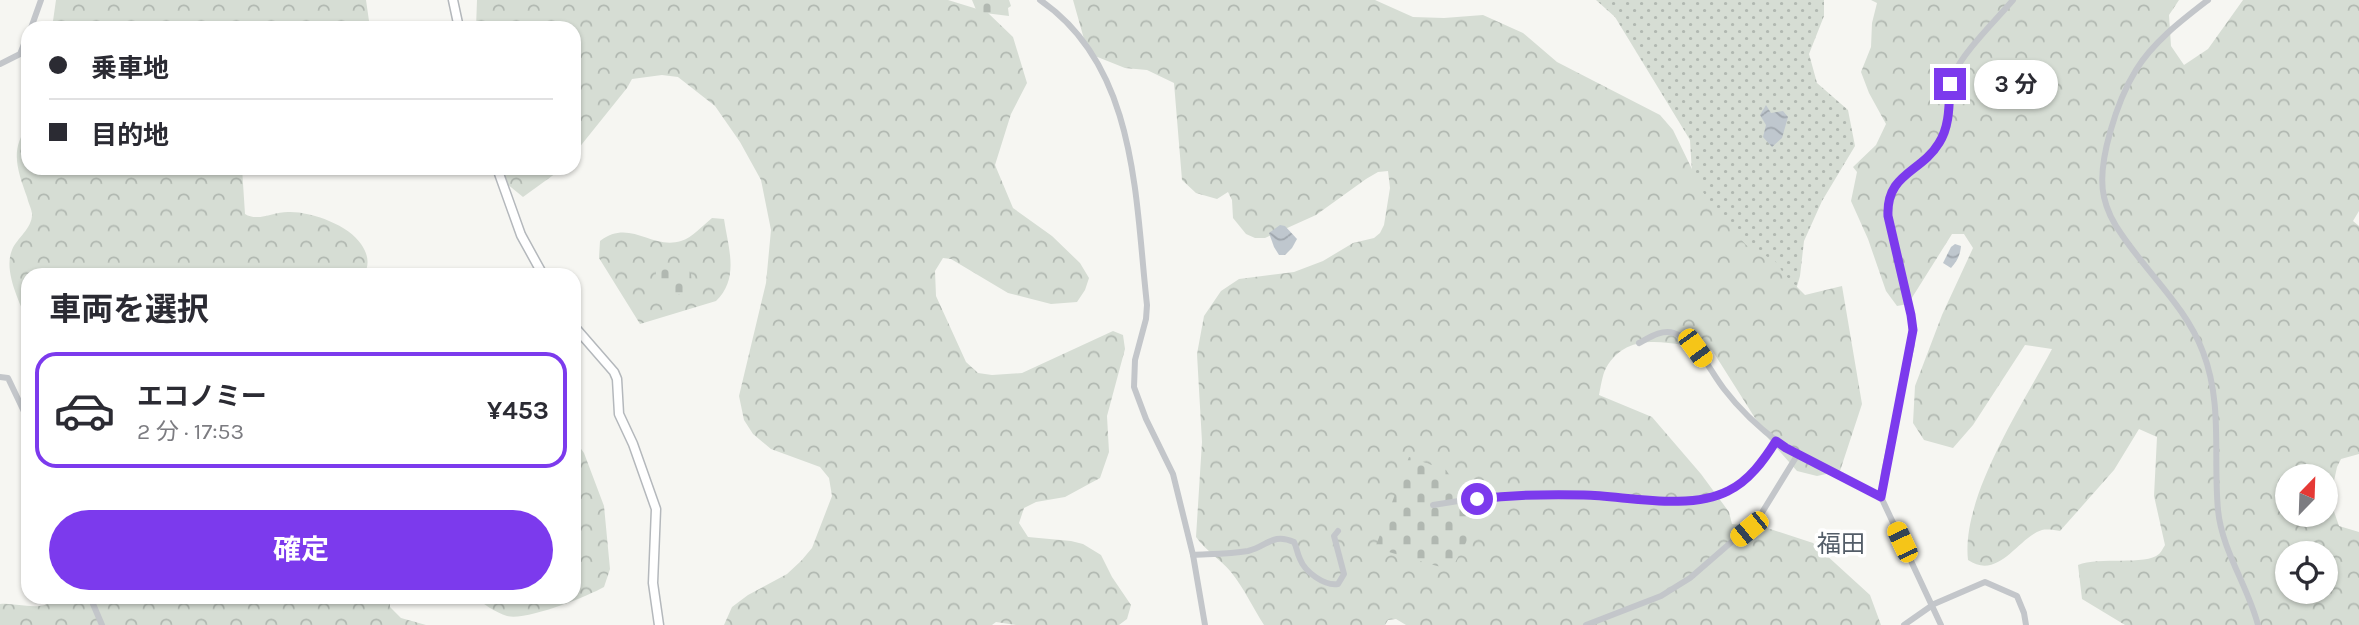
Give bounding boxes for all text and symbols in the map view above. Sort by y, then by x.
text: 乗車地 [91,53,169,84]
callout: 3 分 [1974,60,2058,108]
route end [1934,68,1966,100]
text: 3 分 [1994,71,2038,98]
text: 目的地 [91,120,169,151]
text: 車両を選択 [49,291,209,328]
car [1675,325,1716,371]
icon: car [53,379,116,442]
text: エコノミー [137,381,267,412]
text: ¥453 [487,395,549,426]
text: 2 分 · 17:53 [137,418,244,445]
north arrow [2275,464,2338,527]
map controls [2275,464,2338,604]
route start [1461,483,1493,515]
car [1727,508,1772,550]
button: 確定 [49,510,553,590]
car [1884,519,1921,565]
district label: 福田 [1817,530,1865,558]
button: locate [2275,541,2338,604]

